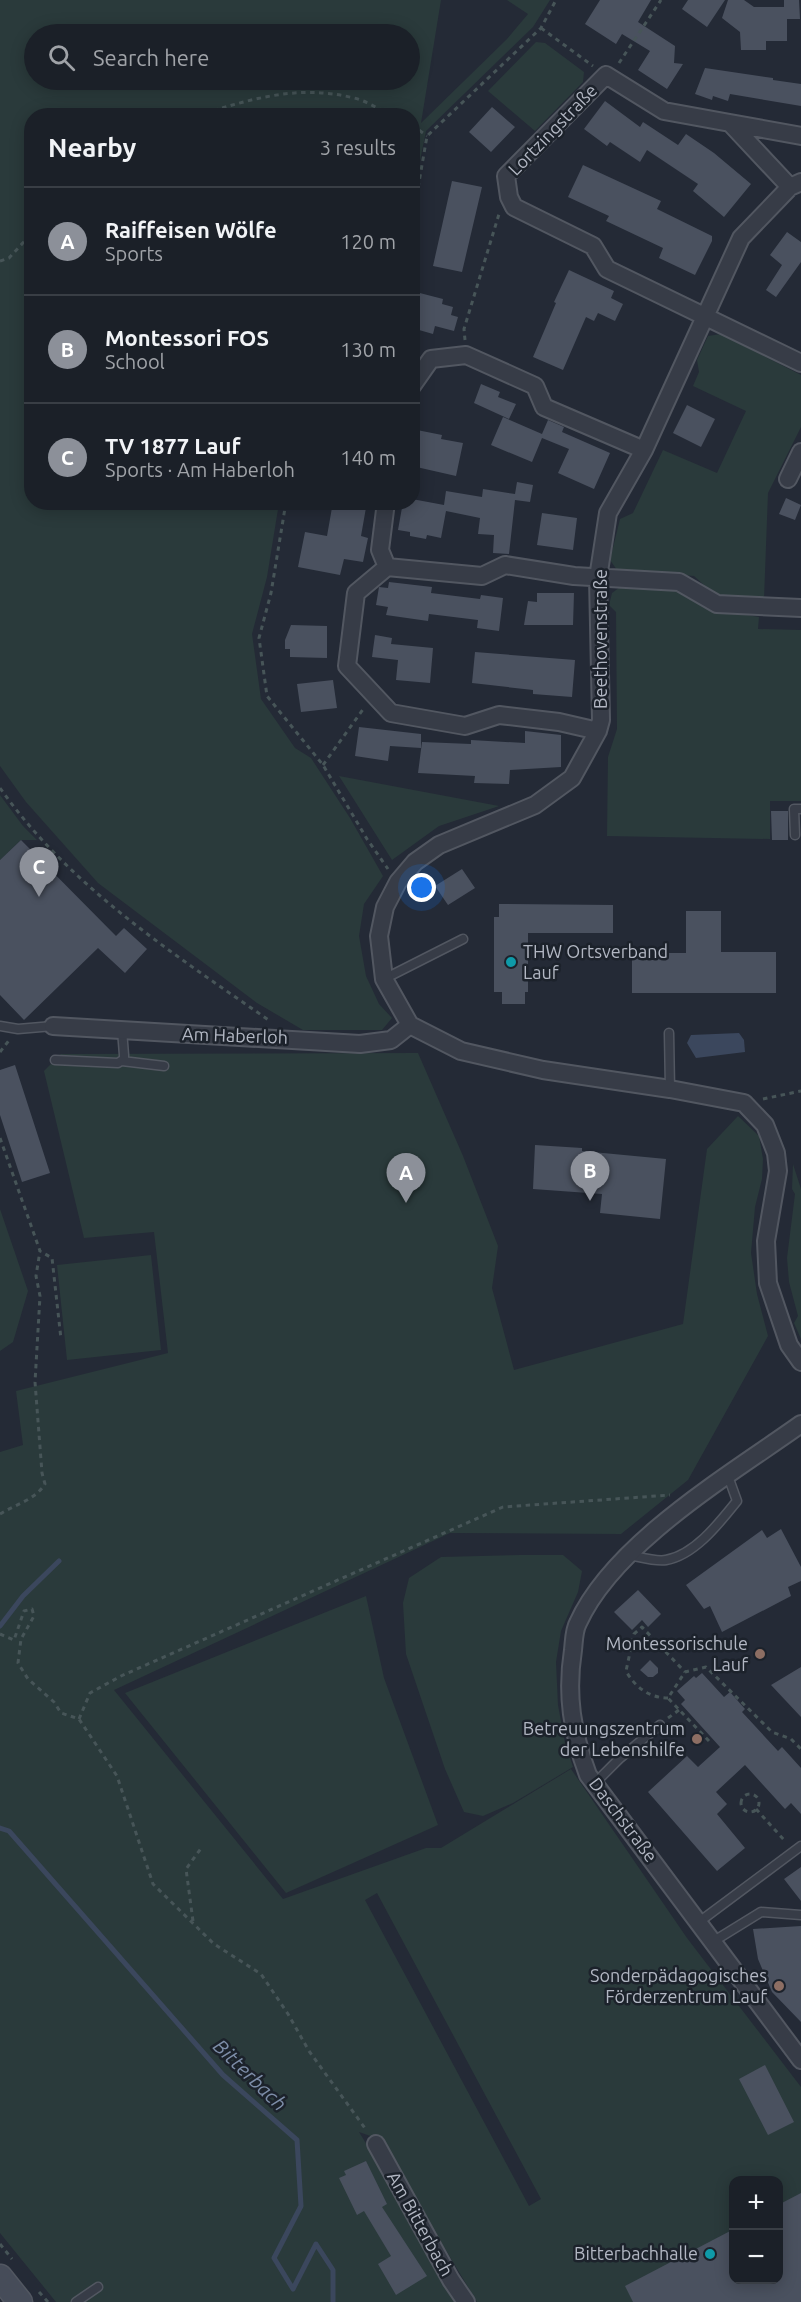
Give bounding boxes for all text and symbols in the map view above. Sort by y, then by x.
search box [24,24,420,90]
icon: search [45,41,78,74]
text: Search here [93,45,209,70]
street label: Lortzingstraße [504,80,601,179]
text: Nearby [48,133,136,162]
text: 3 results [320,136,396,159]
text: Raiffeisen Wölfe [105,217,277,242]
text: A [60,230,75,253]
text: 120 m [340,230,396,253]
text: Sports [105,242,163,265]
text: Montessori FOS [105,325,269,350]
text: B [61,338,74,361]
text: 130 m [340,338,396,361]
text: School [105,350,165,373]
text: TV 1877 Lauf [105,433,241,458]
text: C [61,446,74,469]
text: 140 m [340,446,396,469]
text: Sports · Am Haberloh [105,458,295,481]
street label: Beethovenstraße [590,569,610,709]
pin: C [20,848,58,897]
your location [407,873,436,902]
place label: THW Ortsverband Lauf [523,941,668,982]
marker: THW Ortsverband Lauf [504,955,518,969]
street label: Am Haberloh [182,1023,288,1047]
pin: B [570,1152,610,1201]
pin: A [386,1154,426,1203]
place label: Montessorischule Lauf [606,1633,748,1674]
marker: Montessorischule Lauf [753,1647,767,1661]
place label: Betreuungszentrum der Lebenshilfe [523,1718,685,1759]
marker: Betreuungszentrum der Lebenshilfe [690,1732,704,1746]
street label: Daschstraße [586,1773,662,1865]
place label: Sonderpädagogisches Förderzentrum Lauf [590,1965,767,2006]
marker: Sonderpädagogisches Förderzentrum Lauf [772,1979,786,1993]
water label: Bitterbach [209,2034,292,2115]
street label: Am Bitterbach [384,2168,458,2279]
map controls [729,2176,783,2284]
button: + [729,2176,783,2230]
button: − [729,2230,783,2284]
place label: Bitterbachhalle [574,2243,698,2263]
marker: Bitterbachhalle [703,2247,717,2261]

